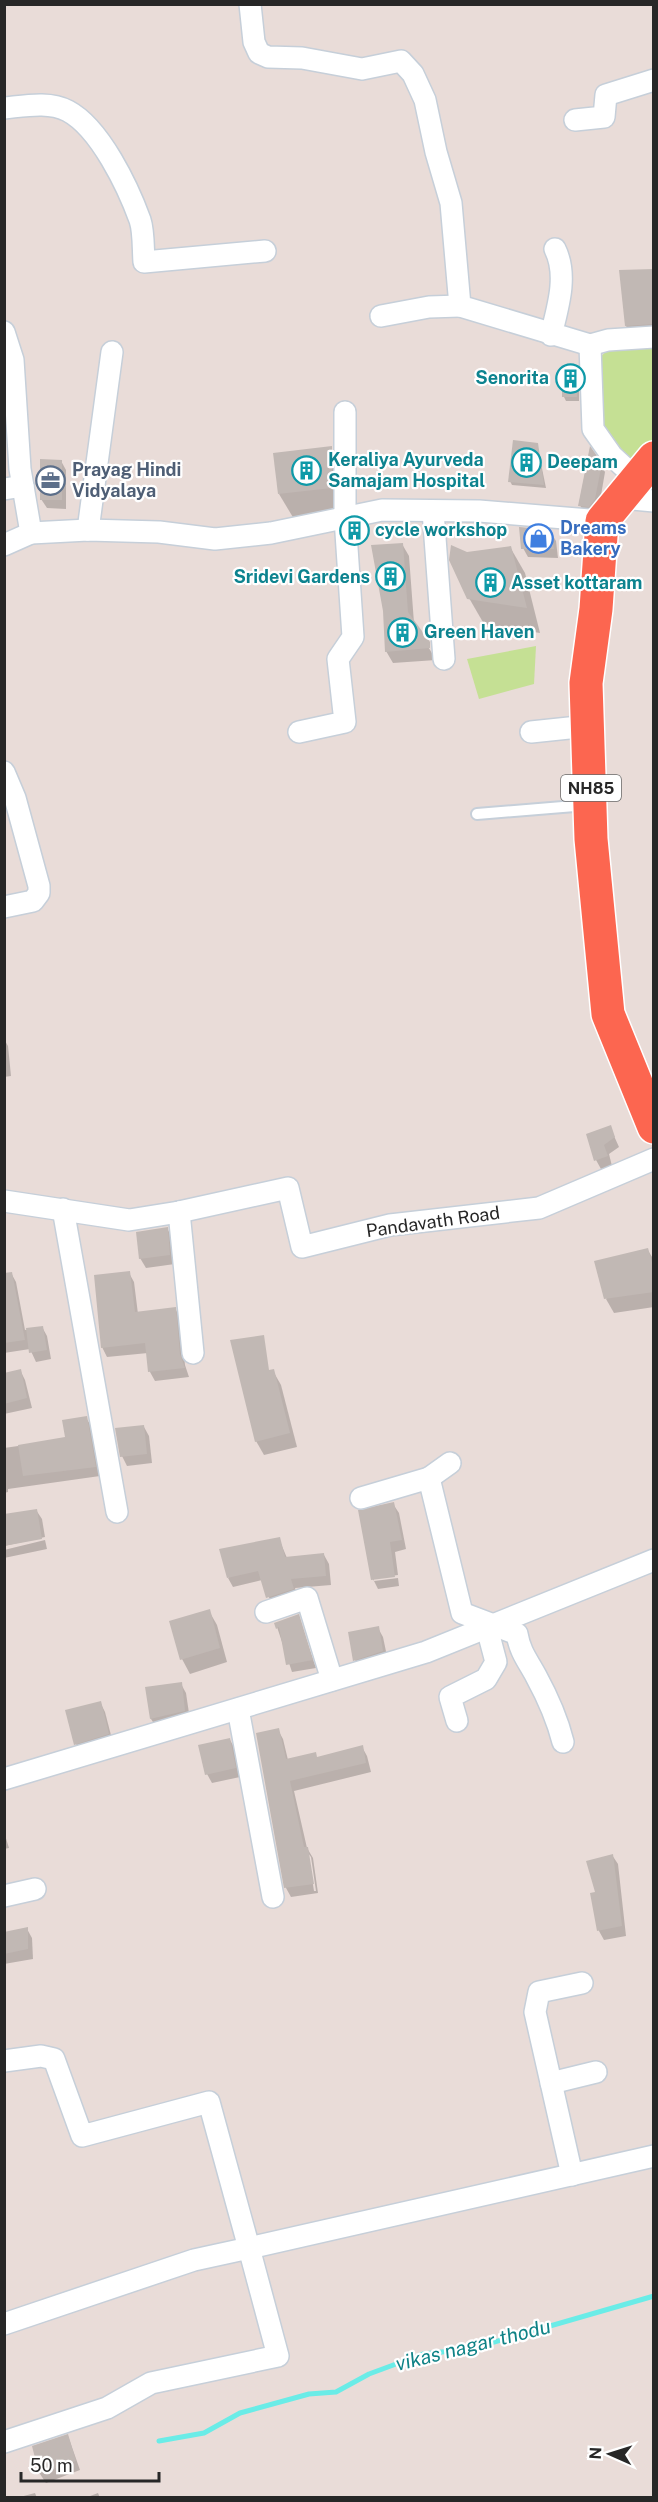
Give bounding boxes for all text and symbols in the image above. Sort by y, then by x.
building icon: Senorita [554,362,586,394]
place label: Senorita [475,367,549,388]
building icon: Deepam [510,446,542,478]
place label: Keraliya Ayurveda Samajam Hospital [328,449,485,491]
place label: Deepam [547,451,618,472]
building icon: Keraliya Ayurveda Samajam Hospital [291,454,323,486]
place label: Prayag Hindi Vidyalaya [72,459,181,501]
office icon: Prayag Hindi Vidyalaya [35,464,67,496]
building icon: cycle workshop [338,514,370,546]
place label: Dreams Bakery [560,517,626,559]
place label: cycle workshop [375,519,507,540]
shop icon: Dreams Bakery [523,522,555,554]
building icon: Sridevi Gardens [375,561,407,593]
place label: Sridevi Gardens [233,566,370,587]
building icon: Asset kottaram [474,567,506,599]
place label: Asset kottaram [511,572,642,593]
building icon: Green Haven [387,616,419,648]
place label: Green Haven [424,621,534,642]
road number: NH85 [561,775,621,801]
street label: Pandavath Road [365,1202,501,1241]
water label: vikas nagar thodu [393,2314,553,2376]
north arrow [580,2424,640,2484]
scale bar [21,2445,159,2483]
text: N [586,2446,605,2460]
text: 50 m [30,2455,73,2476]

